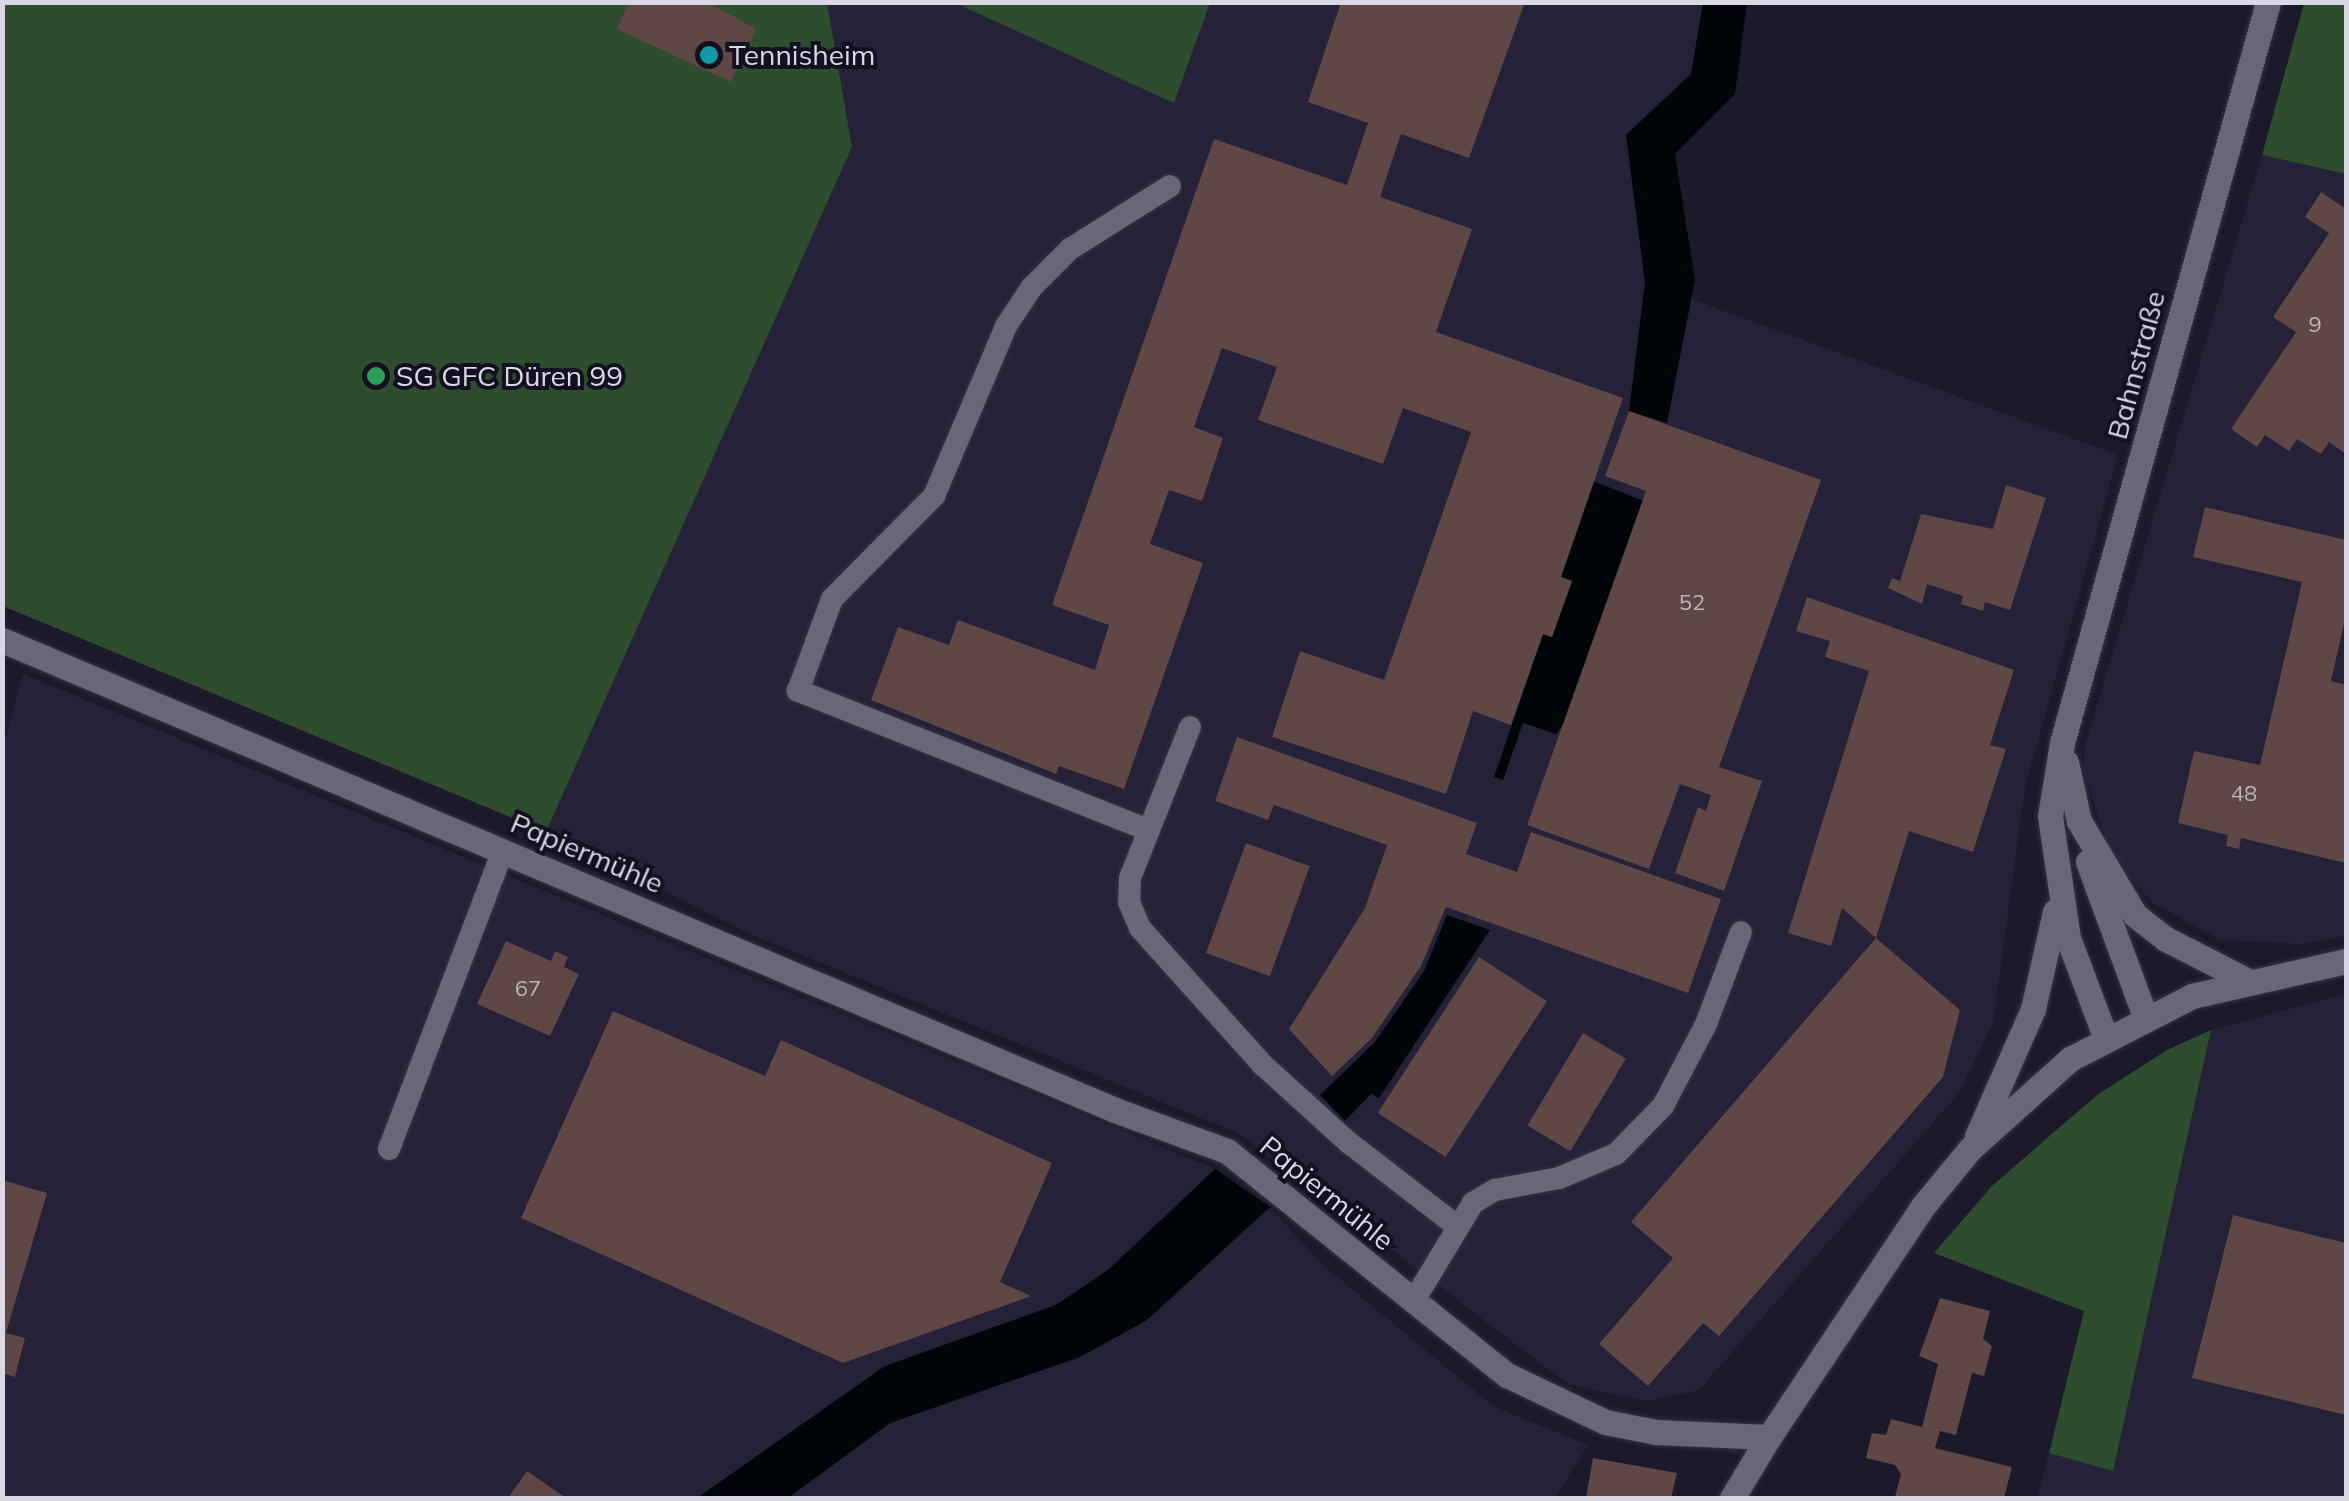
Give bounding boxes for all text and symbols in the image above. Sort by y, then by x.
place label: Tennisheim [729,38,875,72]
marker: Tennisheim [698,44,720,66]
street label: Bahnstraße [2100,287,2172,443]
house number: 9 [2308,312,2322,338]
place label: SG GFC Düren 99 [396,359,623,393]
marker: SG GFC Düren 99 [365,365,387,387]
house number: 52 [1679,590,1705,616]
house number: 48 [2231,781,2257,807]
street label: Papiermühle [506,806,668,900]
house number: 67 [515,976,541,1002]
street label: Papiermühle [1253,1129,1401,1257]

